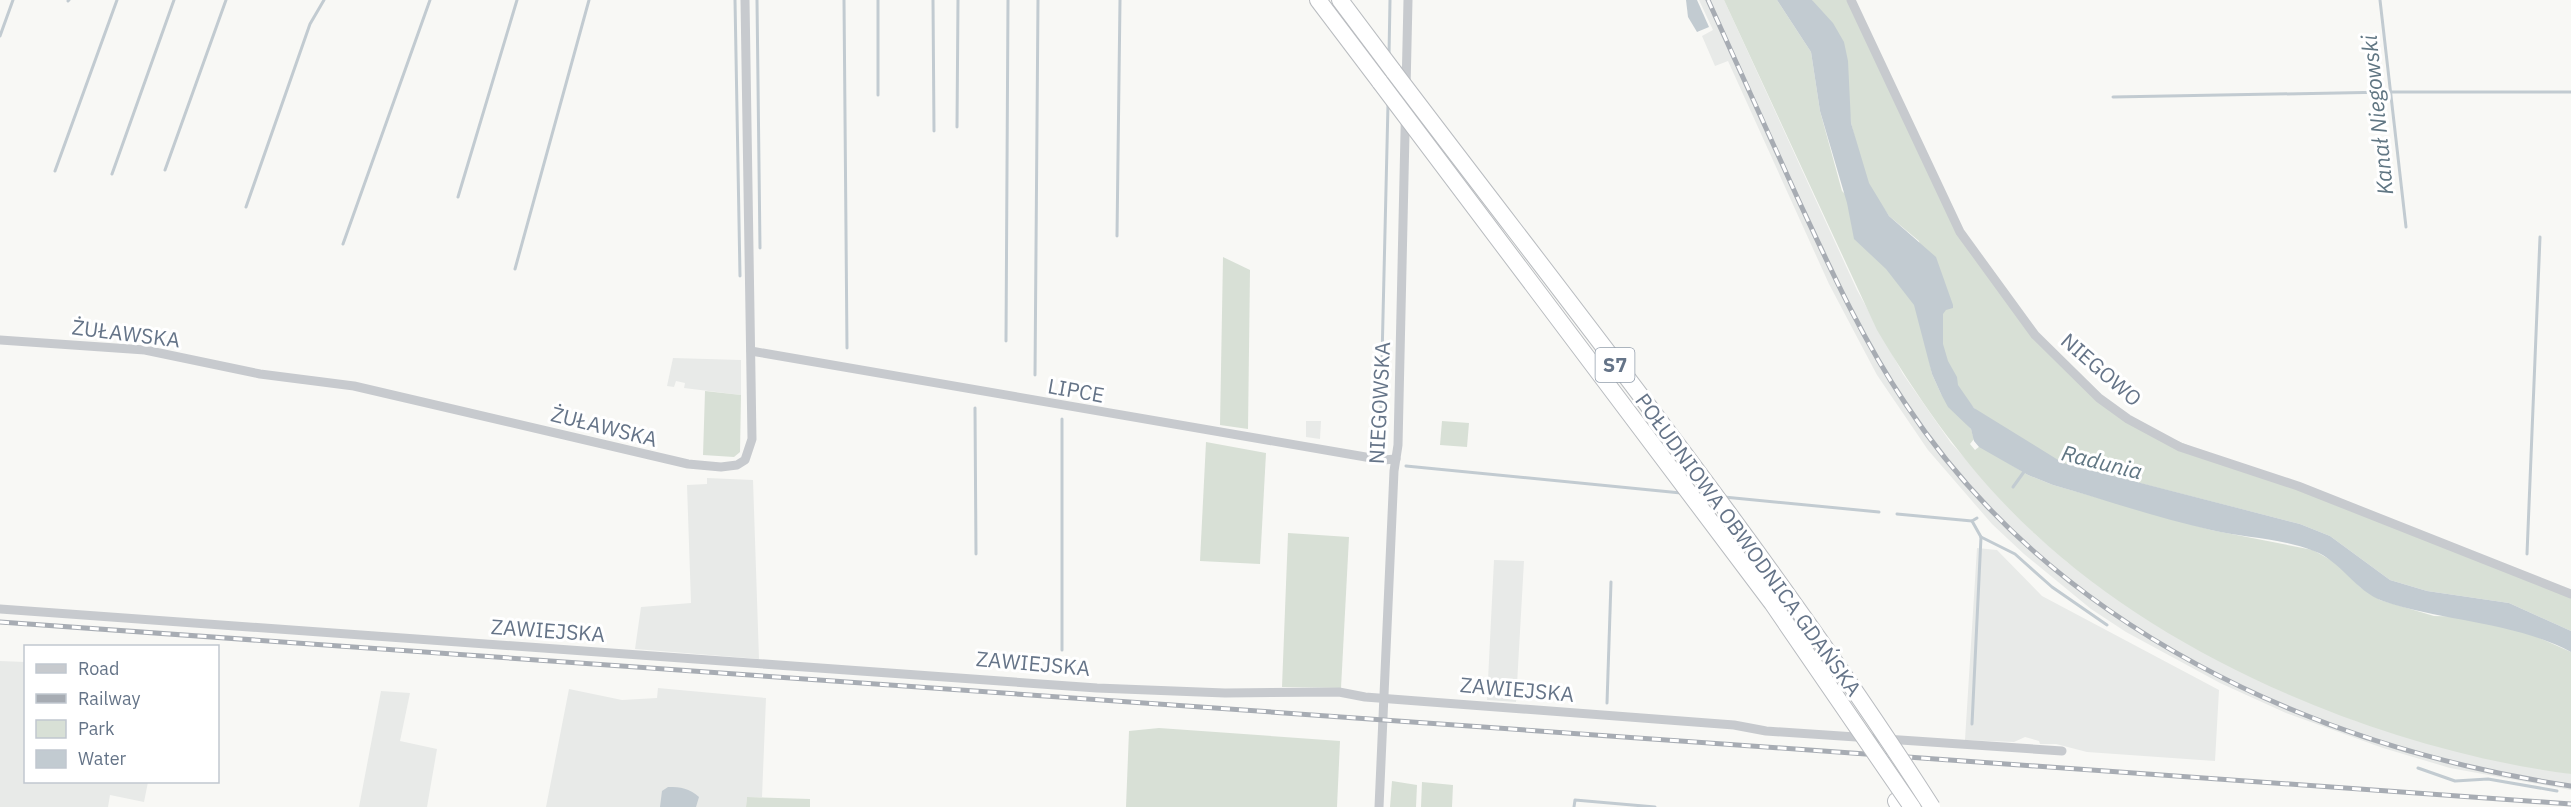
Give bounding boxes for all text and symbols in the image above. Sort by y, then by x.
water label: Kanał Niegowski [2354,34,2399,196]
street label: ŻUŁAWSKA [71,312,182,354]
street label: NIEGOWO [2055,326,2148,412]
street label: NIEGOWSKA [1362,341,1396,465]
road number: S7 [1596,348,1634,382]
street label: LIPCE [1046,371,1107,409]
street label: POŁUDNIOWA OBWODNICA GDAŃSKA [1629,387,1868,701]
street label: ŻUŁAWSKA [548,399,660,453]
water label: Radunia [2059,438,2145,486]
street label: ZAWIEJSKA [490,612,606,648]
street label: ZAWIEJSKA [975,644,1091,682]
legend [24,645,219,783]
text: Road [78,657,119,680]
street label: ZAWIEJSKA [1459,670,1575,708]
text: Railway [78,687,140,710]
text: Park [78,717,115,740]
text: Water [78,747,127,770]

